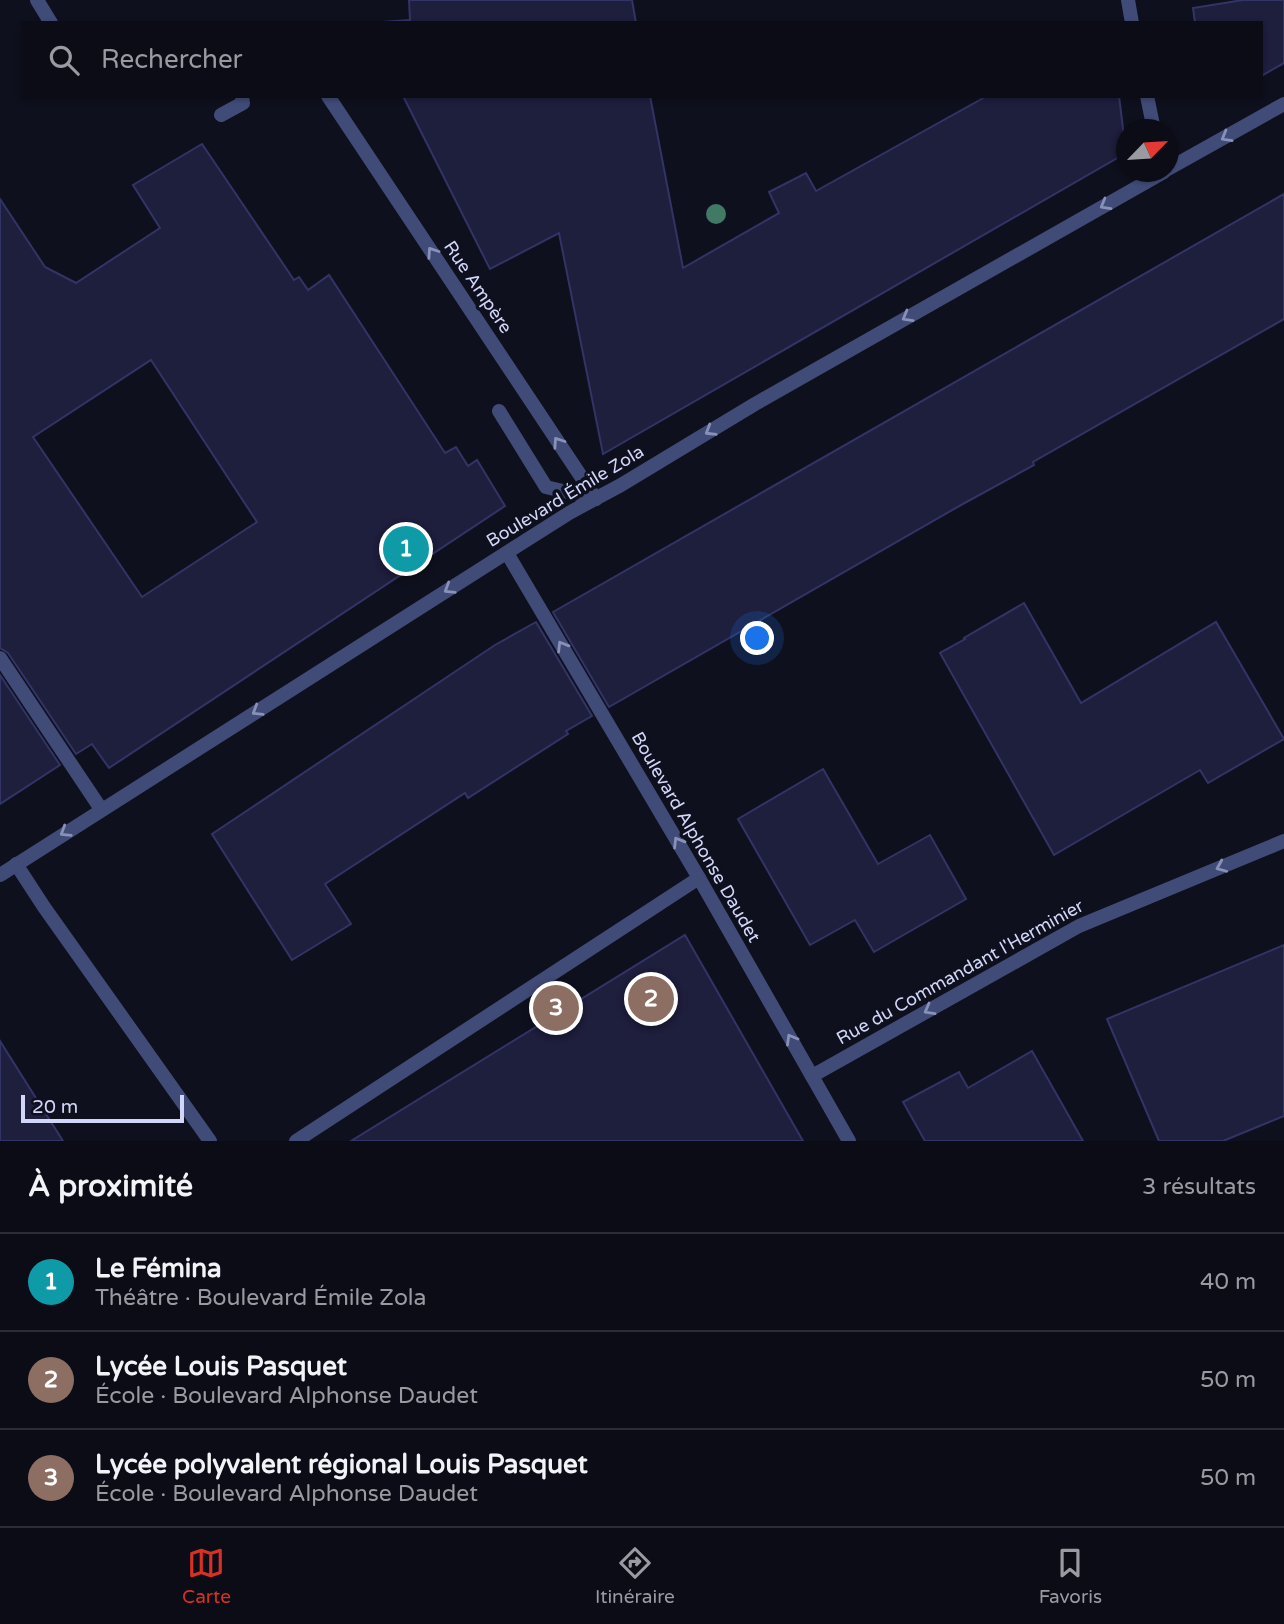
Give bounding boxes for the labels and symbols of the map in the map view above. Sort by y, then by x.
north arrow [1116,119,1179,182]
one-way arrow [1221,129,1234,142]
one-way arrow [1099,197,1112,210]
street label: Rue Ampère [439,237,517,337]
one-way arrow [428,247,441,260]
one-way arrow [901,309,914,322]
one-way arrow [704,423,717,436]
one-way arrow [554,437,566,450]
street label: Boulevard Émile Zola [482,440,648,552]
pin: 1 [383,523,429,575]
one-way arrow [444,581,457,594]
your location [740,621,774,655]
one-way arrow [557,641,570,654]
one-way arrow [252,702,265,715]
street label: Boulevard Alphonse Daudet [627,728,765,946]
one-way arrow [60,824,73,837]
one-way arrow [673,837,686,850]
one-way arrow [1216,859,1228,873]
street label: Rue du Commandant l'Herminier [833,895,1087,1049]
pin: 2 [628,973,674,1025]
pin: 3 [533,982,579,1034]
one-way arrow [924,1002,937,1015]
one-way arrow [786,1034,799,1047]
scale bar [21,1092,184,1124]

